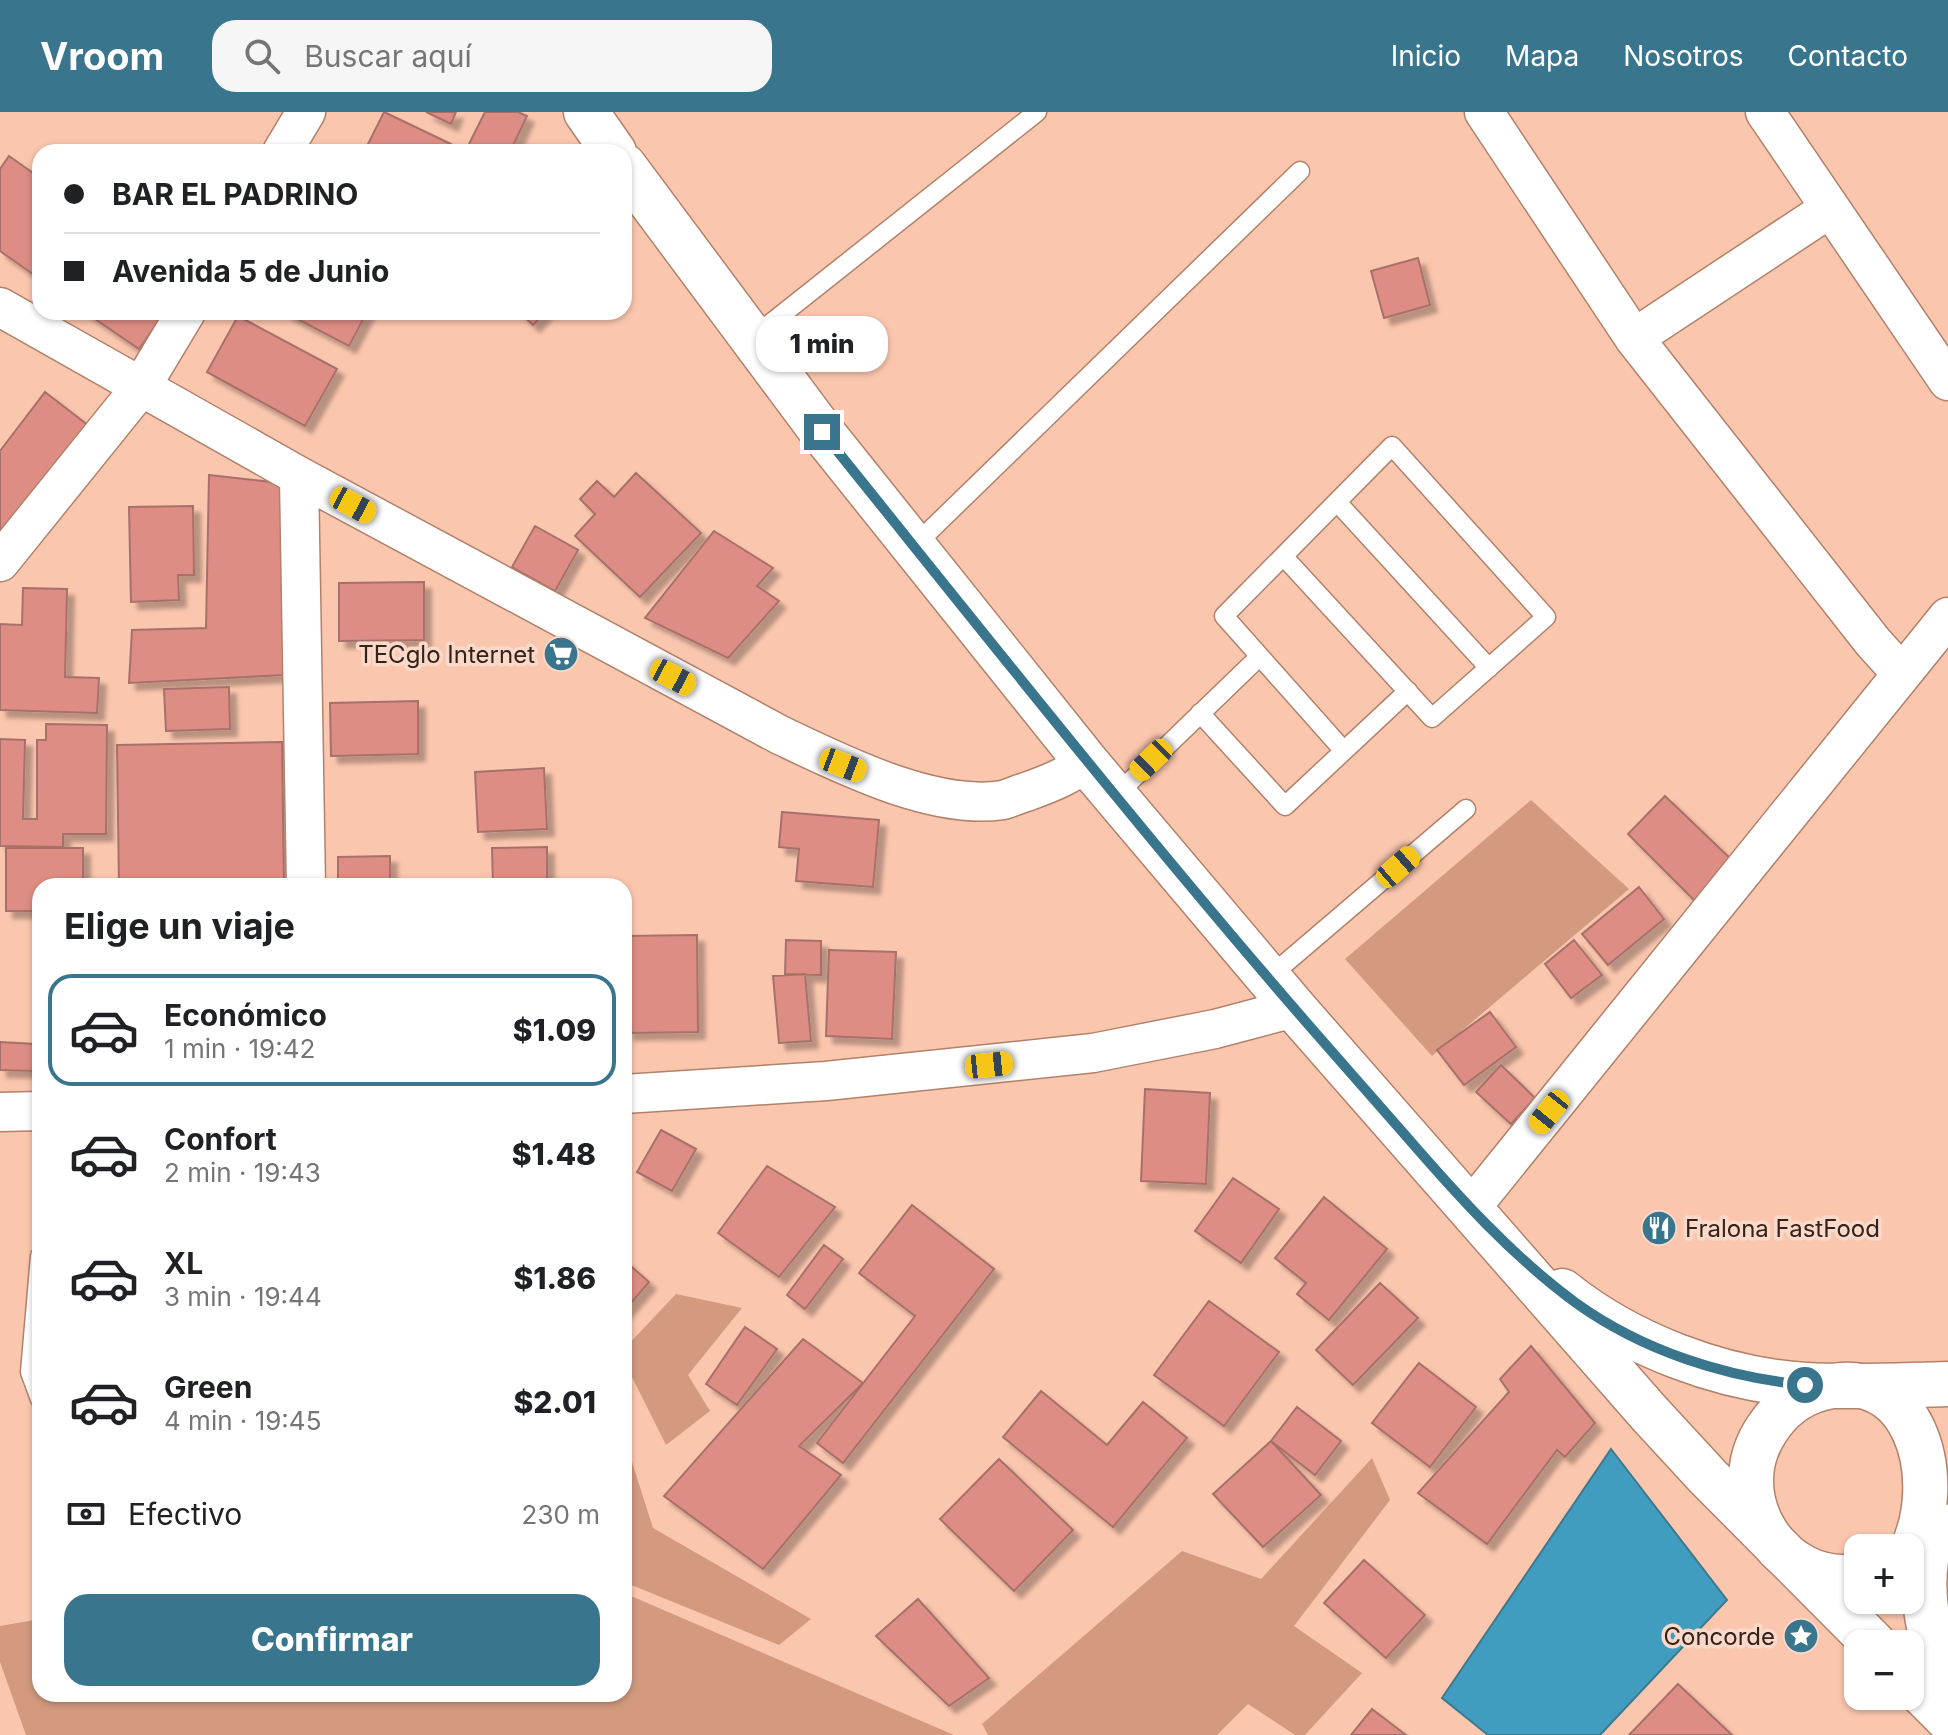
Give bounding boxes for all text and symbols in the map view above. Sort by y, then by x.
search box [212,20,772,92]
text: Vroom [40,33,164,79]
icon: search [240,34,284,78]
text: Buscar aquí [304,38,472,74]
text: Inicio [1391,39,1461,73]
text: Mapa [1505,39,1579,73]
text: Nosotros [1623,39,1744,73]
text: Contacto [1788,39,1908,73]
text: BAR EL PADRINO [112,176,358,212]
text: Avenida 5 de Junio [112,253,390,289]
callout: 1 min [756,316,888,372]
text: 1 min [789,328,855,359]
route end [804,414,840,450]
car [326,483,380,527]
supermarket icon: TECglo Internet [542,635,580,673]
place label: TECglo Internet [358,640,535,669]
car [646,655,700,699]
car [1125,735,1177,785]
car [816,745,870,785]
car [1372,842,1424,892]
text: Elige un viaje [64,904,295,948]
icon: car [68,994,140,1066]
text: Económico [164,997,327,1033]
text: $1.09 [513,1012,596,1048]
text: 1 min · 19:42 [164,1033,315,1064]
car [964,1051,1014,1079]
car [1525,1086,1573,1138]
icon: car [68,1118,140,1190]
text: Confort [164,1121,277,1157]
text: $1.48 [512,1136,596,1172]
text: 2 min · 19:43 [164,1157,321,1188]
restaurant icon: Fralona FastFood [1640,1209,1678,1247]
place label: Fralona FastFood [1685,1214,1880,1243]
icon: car [68,1242,140,1314]
text: XL [164,1245,203,1281]
text: $1.86 [514,1260,596,1296]
text: 3 min · 19:44 [164,1281,322,1312]
icon: car [68,1366,140,1438]
route start [1787,1367,1823,1403]
text: Green [164,1369,252,1405]
text: $2.01 [513,1384,596,1420]
text: 4 min · 19:45 [164,1405,321,1436]
icon: cash [64,1492,108,1536]
text: Efectivo [128,1496,242,1532]
text: 230 m [522,1499,600,1530]
map controls [1844,1534,1924,1710]
button: + [1844,1534,1924,1614]
button: Confirmar [64,1594,600,1686]
place icon: Concorde [1782,1617,1820,1655]
place label: Concorde [1663,1622,1775,1651]
button: − [1844,1630,1924,1710]

